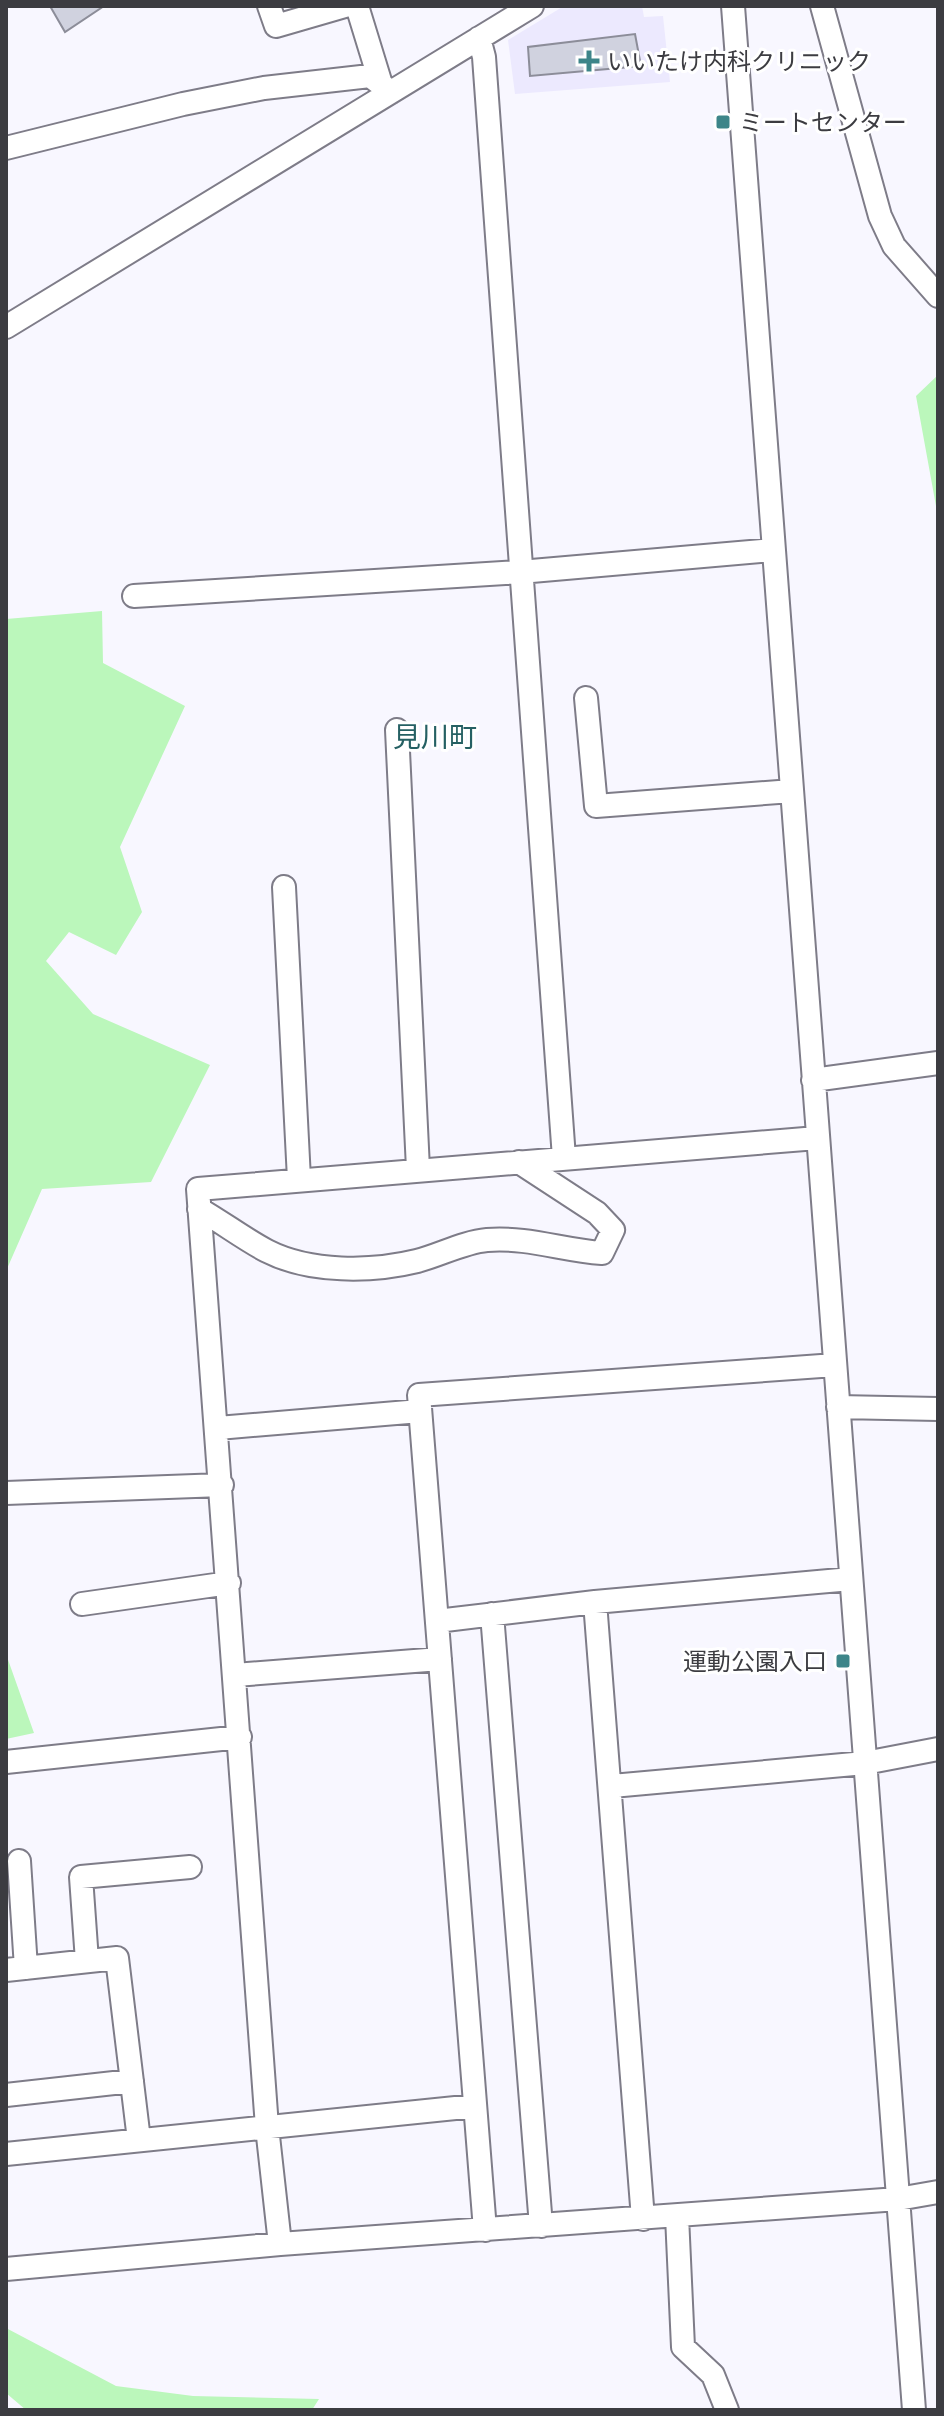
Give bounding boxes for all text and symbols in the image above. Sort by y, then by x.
place label: いいたけ内科クリニック [607,46,871,77]
marker: いいたけ内科クリニック [578,50,600,72]
place label: ミートセンター [739,107,907,138]
marker: ミートセンター [714,113,732,131]
district label: 見川町 [393,718,477,755]
place label: 運動公園入口 [683,1646,827,1677]
marker: 運動公園入口 [834,1652,852,1670]

